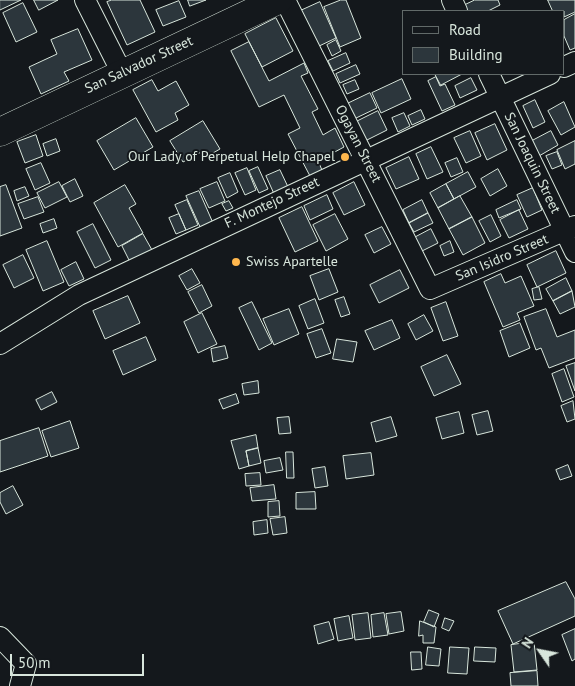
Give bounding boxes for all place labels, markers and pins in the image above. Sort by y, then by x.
place label: Our Lady of Perpetual Help Chapel [128,149,335,165]
marker: Our Lady of Perpetual Help Chapel [339,151,351,163]
place label: Swiss Apartelle [246,254,338,270]
marker: Swiss Apartelle [230,256,242,268]

